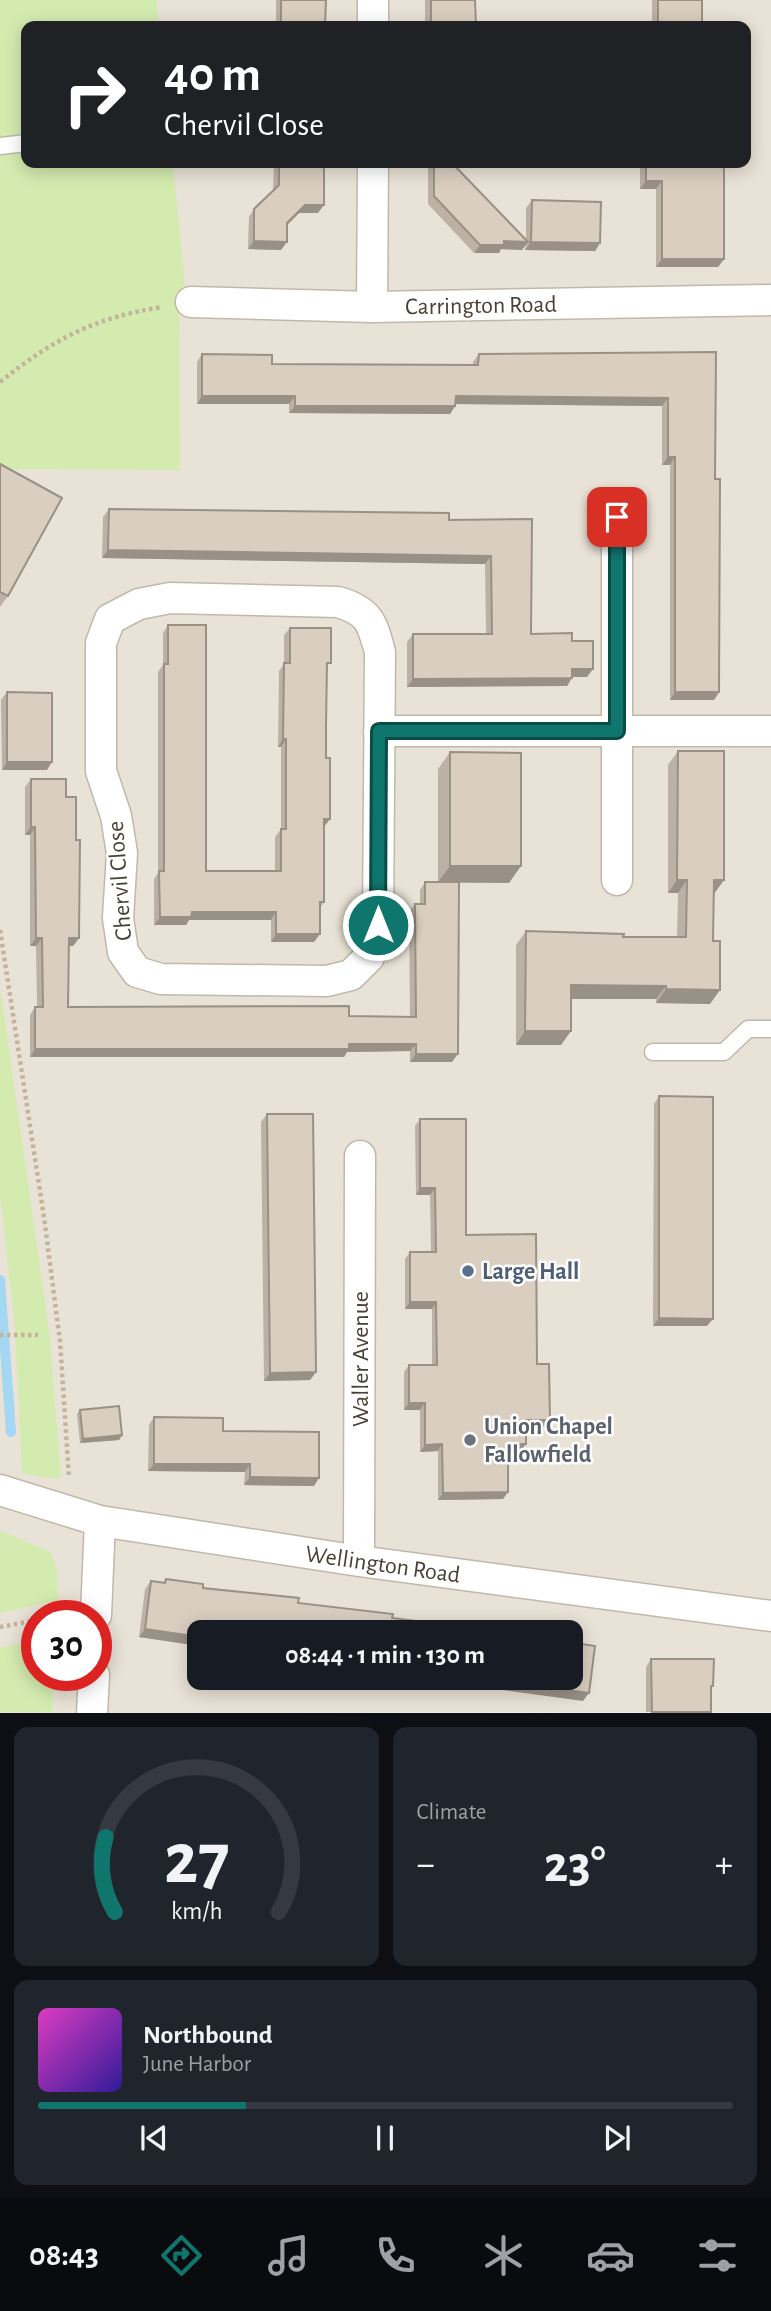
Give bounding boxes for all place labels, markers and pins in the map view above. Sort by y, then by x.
pin [587,487,647,547]
place label: Large Hall [482,1260,579,1284]
marker: Large Hall [460,1263,476,1279]
place label: Union Chapel Fallowfield [484,1415,613,1467]
marker: Union Chapel Fallowfield [462,1432,478,1448]

